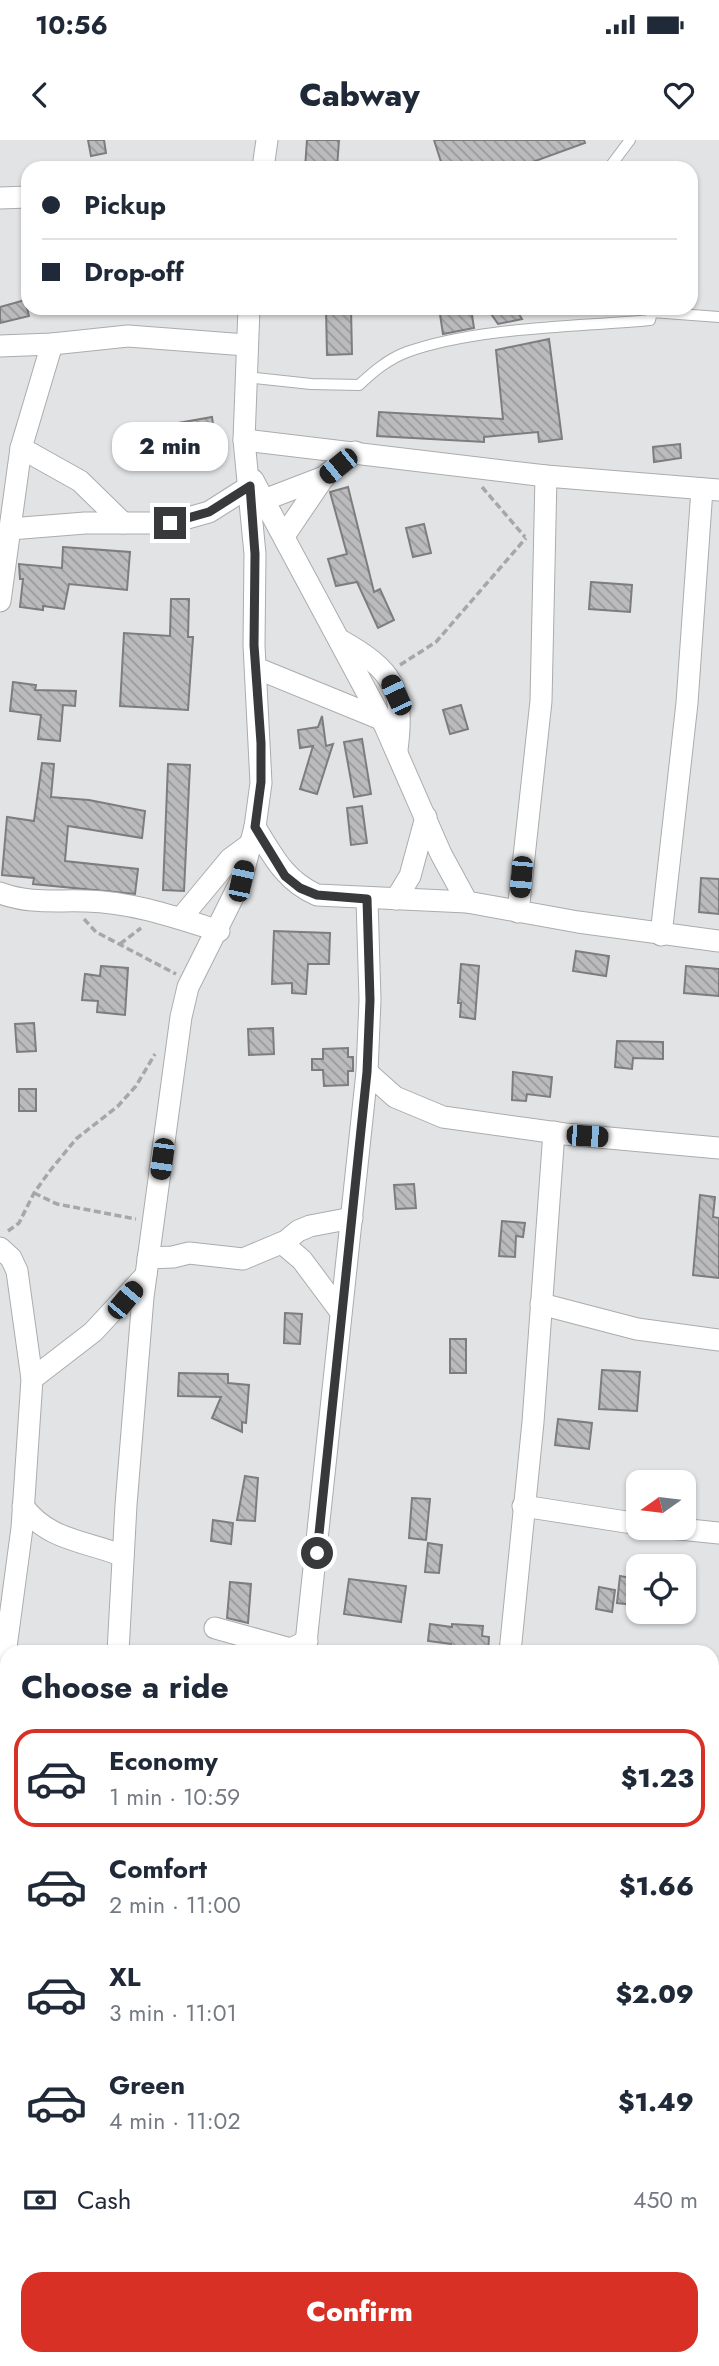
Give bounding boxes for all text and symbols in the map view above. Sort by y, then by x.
text: 10:56 [35,6,108,44]
text: Cabway [299,72,420,118]
icon: back [21,76,59,114]
icon: heart [660,76,698,114]
text: Pickup [84,186,166,224]
text: Drop-off [84,253,184,291]
callout: 2 min [112,422,228,470]
text: 2 min [139,429,201,463]
car [316,445,361,487]
route end [154,507,186,539]
car [378,672,415,718]
car [509,855,534,899]
car [227,858,256,904]
car [566,1124,609,1148]
car [149,1137,176,1181]
car [104,1277,147,1323]
north arrow [626,1470,696,1540]
map controls [626,1470,696,1624]
route start [301,1537,333,1569]
button: locate [626,1554,696,1624]
text: Choose a ride [21,1664,229,1710]
text: Economy [109,1742,218,1780]
icon: car [25,1747,88,1810]
text: $1.23 [621,1759,694,1797]
text: 1 min · 10:59 [109,1780,240,1814]
text: Comfort [109,1850,207,1888]
icon: car [25,1855,88,1918]
text: $1.66 [619,1867,694,1905]
text: 2 min · 11:00 [109,1888,241,1922]
text: XL [109,1958,141,1996]
icon: car [25,1963,88,2026]
text: $2.09 [615,1975,694,2013]
text: 3 min · 11:01 [109,1996,237,2030]
text: Green [109,2066,185,2104]
icon: car [25,2071,88,2134]
text: $1.49 [618,2083,694,2121]
text: 4 min · 11:02 [109,2104,241,2138]
icon: cash [21,2181,59,2219]
text: Cash [77,2181,131,2219]
text: 450 m [633,2183,698,2217]
button: Confirm [21,2272,698,2352]

